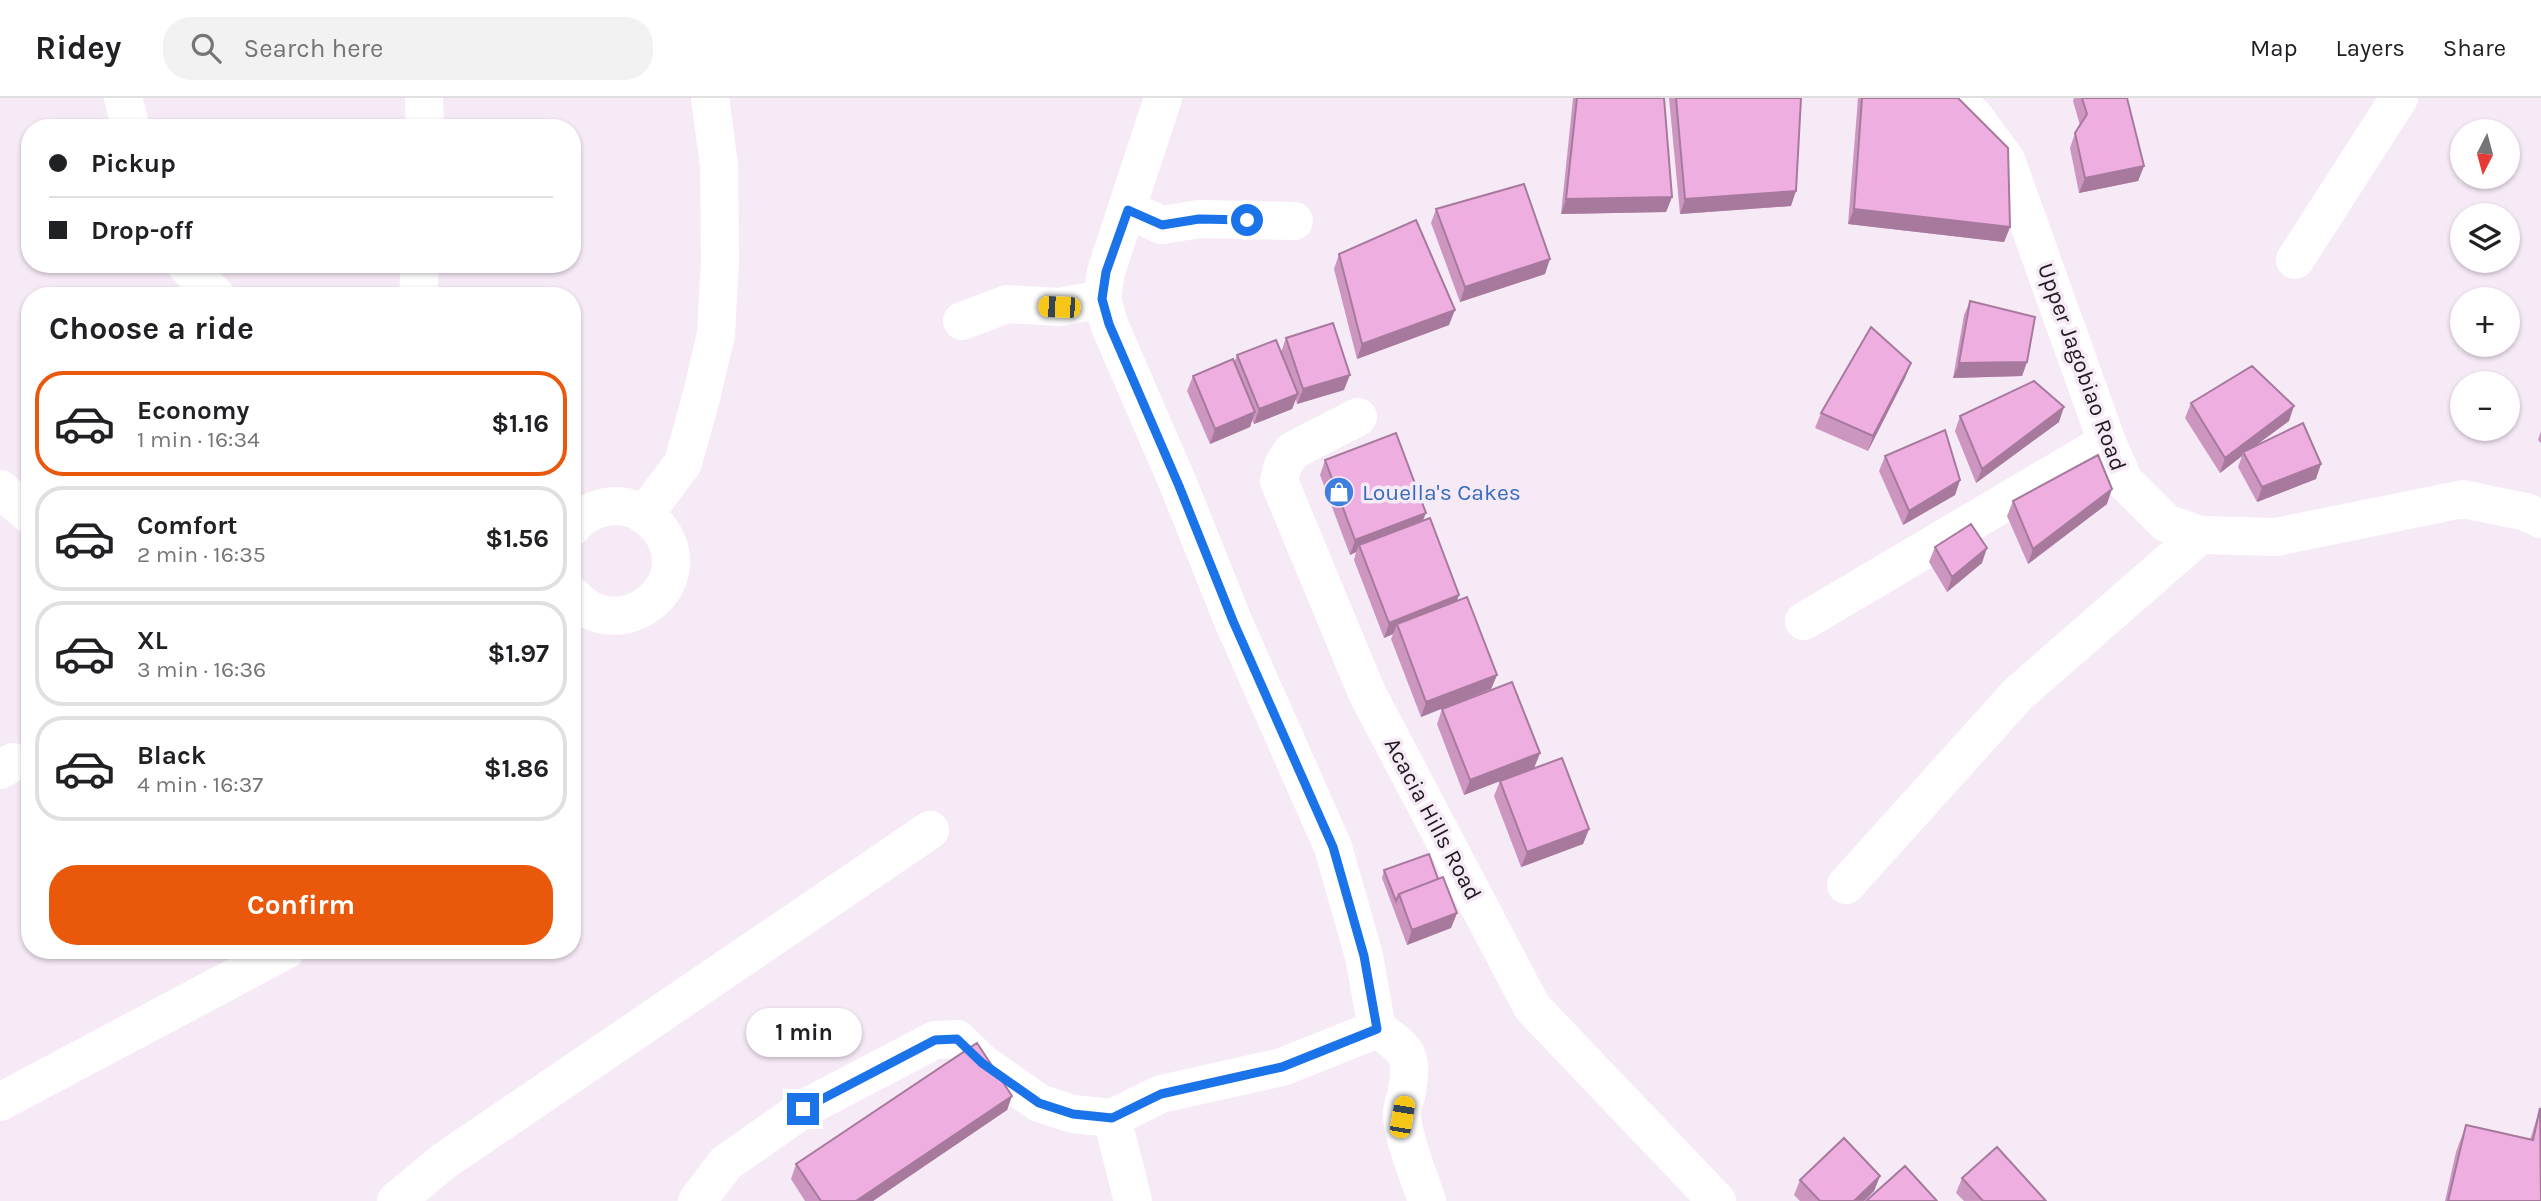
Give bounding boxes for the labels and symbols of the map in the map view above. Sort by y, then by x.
north arrow [2450,119,2520,189]
route start [1231,204,1263,236]
street label: Upper Jagobiao Road [2032,259,2132,475]
car [1038,296,1081,318]
shop icon: Louella's Cakes [1322,475,1356,509]
place label: Louella's Cakes [1362,479,1521,506]
street label: Acacia Hills Road [1379,733,1487,905]
callout: 1 min [745,1007,861,1056]
route end [787,1093,819,1125]
car [1389,1094,1416,1140]

